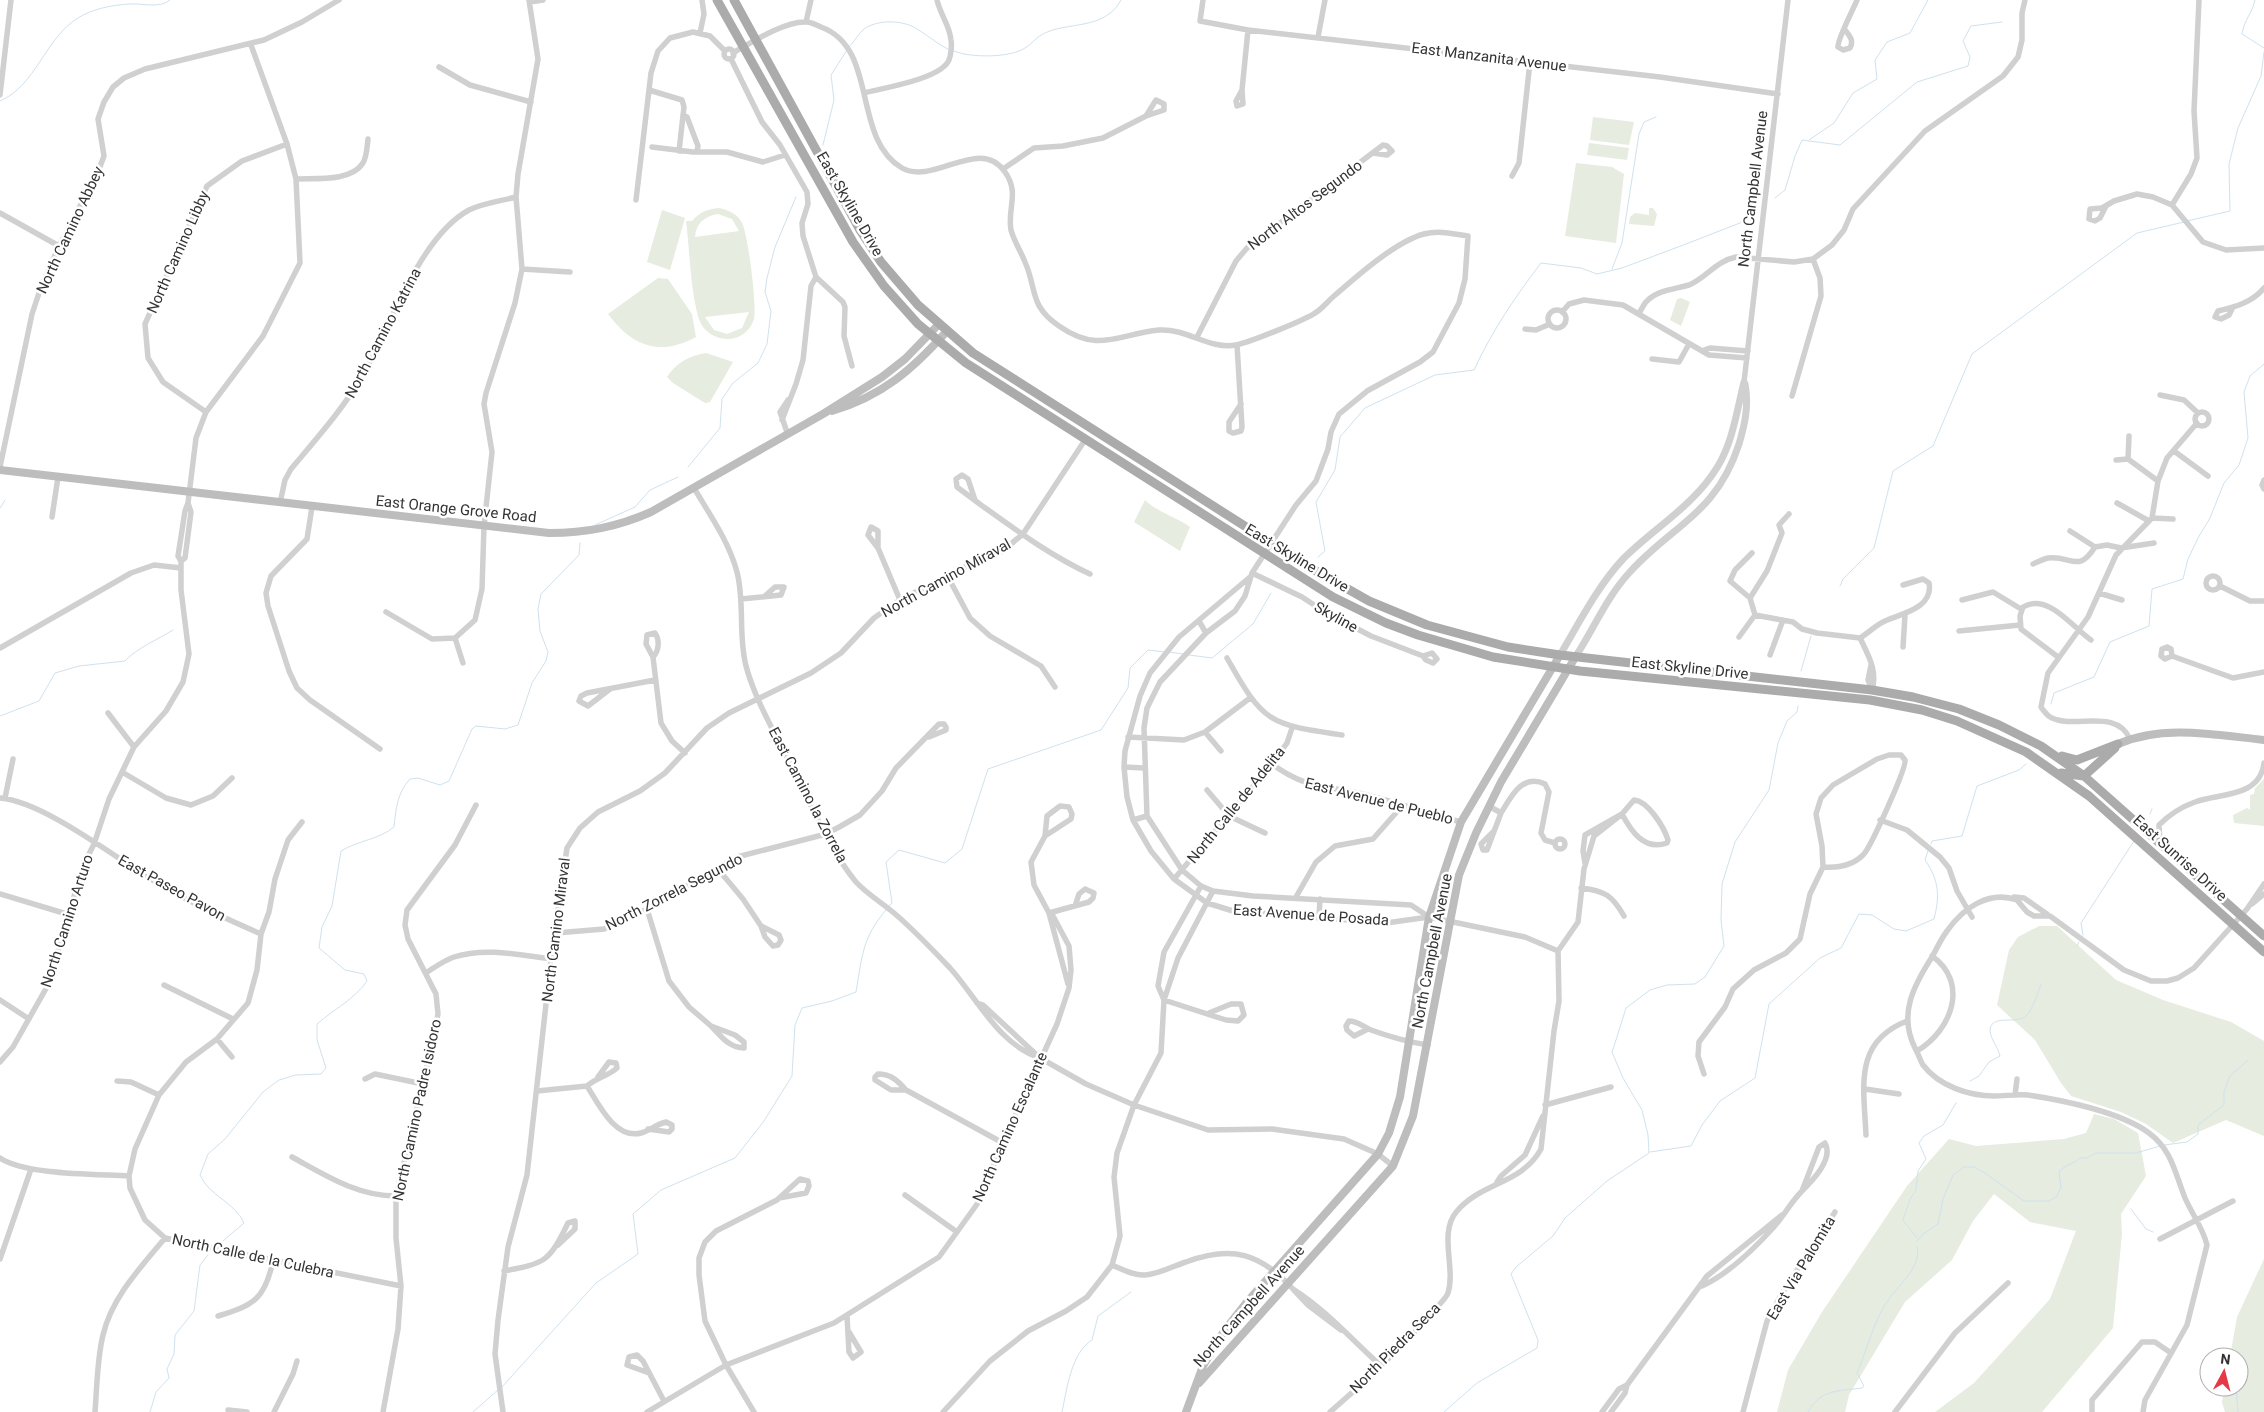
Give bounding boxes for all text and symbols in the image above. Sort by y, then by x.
street label: East Manzanita Avenue [1411,39,1568,75]
street label: North Campbell Avenue [1734,110,1772,268]
street label: East Skyline Drive [813,149,887,259]
street label: North Altos Segundo [1244,156,1366,254]
street label: North Camino Abbey [33,163,107,297]
street label: North Camino Libby [143,188,213,316]
street label: North Camino Katrina [341,265,425,401]
street label: East Orange Grove Road [375,492,537,526]
street label: East Skyline Drive [1242,520,1352,596]
street label: North Camino Miraval [878,535,1014,621]
street label: Skyline [1311,598,1361,636]
street label: East Skyline Drive [1631,653,1749,683]
street label: East Camino la Zorrela [765,724,851,866]
street label: North Calle de Adelita [1183,743,1289,867]
street label: East Avenue de Pueblo [1303,774,1455,828]
street label: East Sunrise Drive [2129,811,2231,905]
street label: North Zorrela Segundo [602,850,746,934]
street label: East Paseo Pavon [115,851,229,925]
street label: North Camino Arturo [37,852,97,990]
street label: North Camino Miraval [538,857,574,1003]
street label: North Campbell Avenue [1408,872,1456,1030]
street label: East Avenue de Posada [1232,901,1390,929]
street label: North Camino Padre Isidoro [389,1017,445,1203]
street label: North Camino Escalante [969,1049,1051,1205]
street label: East Via Palomita [1763,1213,1839,1323]
street label: North Calle de la Culebra [170,1230,336,1282]
street label: North Campbell Avenue [1190,1241,1308,1371]
street label: North Piedra Seca [1346,1299,1444,1397]
north arrow [2199,1347,2249,1397]
text: N [2220,1351,2231,1368]

